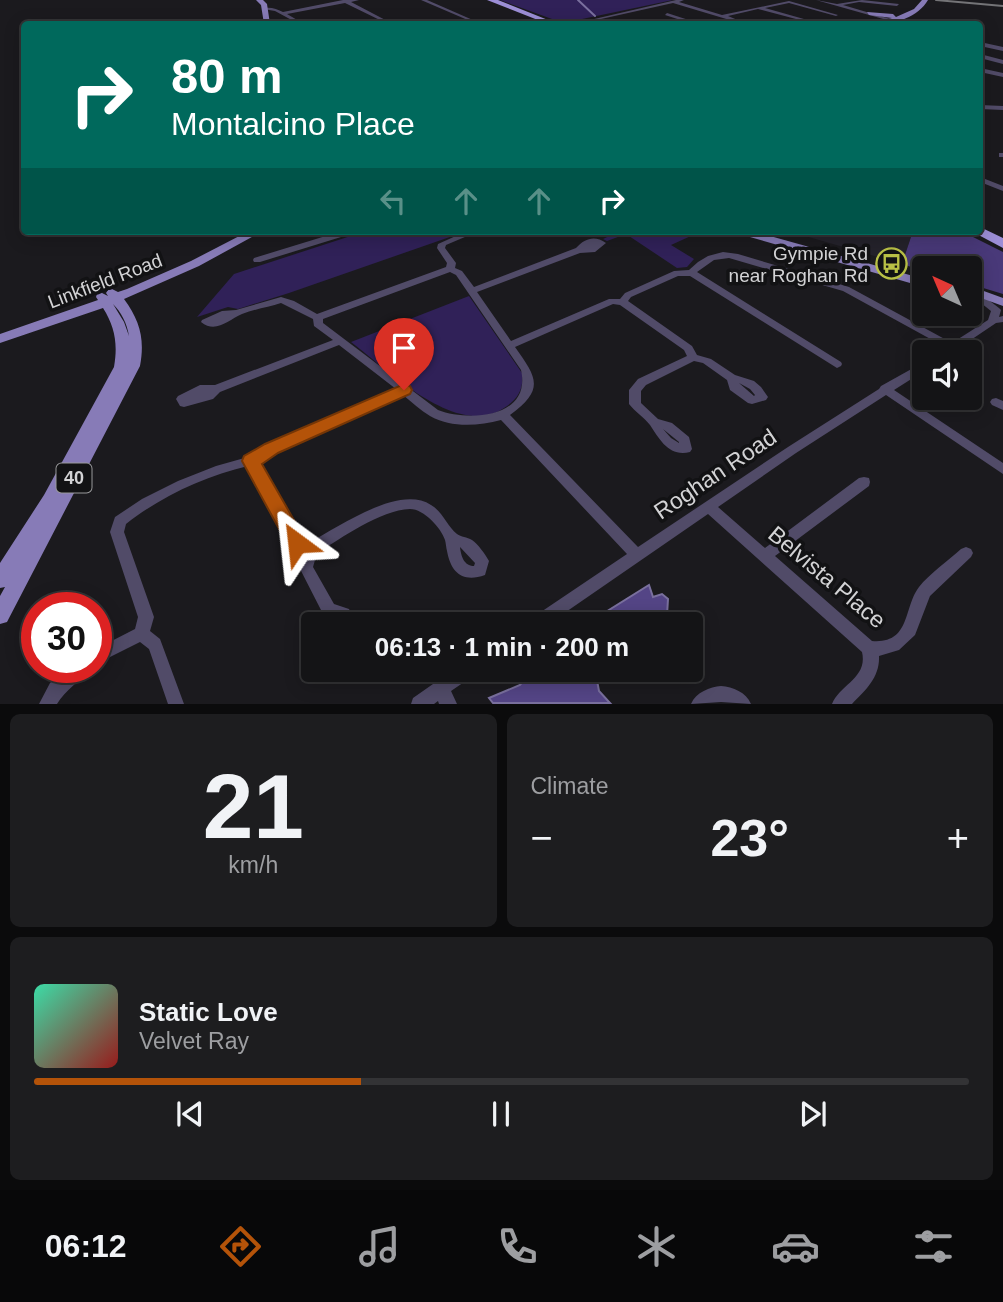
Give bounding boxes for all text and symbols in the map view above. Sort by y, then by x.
icon: right [56,49,147,140]
text: 80 m [171,49,283,103]
text: Montalcino Place [171,106,415,142]
icon: left [374,182,412,220]
icon: ahead [447,182,485,220]
icon: ahead [520,182,558,220]
icon: right [593,182,631,220]
place label: Gympie Rd near Roghan Rd [729,243,868,286]
bus stop icon: Gympie Rd near Roghan Rd [874,247,908,281]
street label: Linkfield Road [45,250,165,312]
north arrow [912,256,982,326]
map controls [912,256,982,410]
pin [374,318,434,390]
icon: arrive [385,329,423,367]
button: sound [912,340,982,410]
street label: Roghan Road [649,424,781,524]
road number: 40 [56,464,92,492]
position arrow [260,506,334,580]
street label: Belvista Place [763,521,891,633]
speed limit sign: 30 [21,592,112,683]
text: 06:13 · 1 min · 200 m [375,632,629,662]
text: 21 [203,756,304,857]
text: Climate [531,773,608,799]
text: 23° [710,809,789,867]
text: − [531,817,553,859]
text: + [947,817,969,859]
text: km/h [228,852,278,878]
text: Static Love [139,997,278,1027]
text: Velvet Ray [139,1028,249,1054]
icon: previous [171,1095,209,1133]
icon: pause [482,1095,520,1133]
icon: next [794,1095,832,1133]
icon: directions [216,1222,265,1271]
icon: music [355,1222,404,1271]
icon: phone [493,1222,542,1271]
icon: climate [632,1222,681,1271]
icon: car [771,1222,820,1271]
icon: filters [909,1222,958,1271]
text: 06:12 [45,1228,127,1264]

